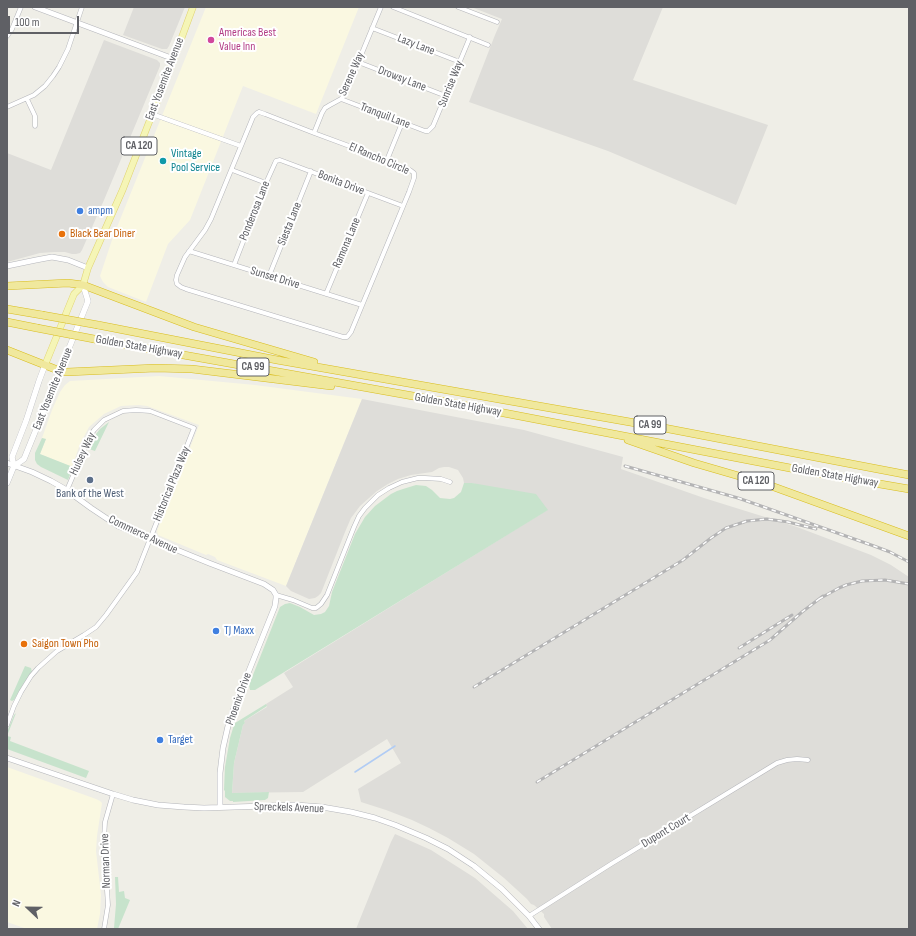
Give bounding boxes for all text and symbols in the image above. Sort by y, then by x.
scale bar [10,8,81,34]
text: 100 m [15,15,40,30]
place label: Americas Best Value Inn [219,26,276,54]
street label: Lazy Lane [395,31,437,59]
marker: Americas Best Value Inn [206,35,216,45]
street label: East Yosemite Avenue [143,36,187,122]
street label: Serene Way [336,50,368,98]
street label: Sunrise Way [435,59,467,109]
street label: Drowsy Lane [376,63,428,95]
street label: Tranquil Lane [358,100,412,132]
road number: CA 120 [121,137,157,155]
street label: El Rancho Circle [347,140,411,178]
place label: Vintage Pool Service [171,147,220,175]
marker: Vintage Pool Service [158,156,168,166]
street label: Bonita Drive [316,168,366,198]
street label: Ponderosa Lane [237,179,273,243]
street label: Siesta Lane [275,200,305,248]
place label: ampm [88,204,113,218]
marker: ampm [75,206,85,216]
street label: Ramona Lane [330,216,364,270]
place label: Black Bear Diner [70,227,135,241]
marker: Black Bear Diner [57,229,67,239]
street label: Sunset Drive [249,264,301,292]
street label: Golden State Highway [95,332,183,362]
street label: East Yosemite Avenue [30,346,76,432]
road number: CA 99 [237,358,269,376]
street label: Golden State Highway [414,390,502,420]
road number: CA 99 [634,416,666,434]
street label: Hulsey Way [67,430,99,478]
street label: Historical Plaza Way [150,444,194,524]
street label: Golden State Highway [791,461,879,491]
road number: CA 120 [738,472,774,490]
marker: Bank of the West [85,475,95,485]
place label: Bank of the West [56,487,124,501]
street label: Commerce Avenue [106,513,180,557]
place label: TJ Maxx [224,624,254,638]
marker: TJ Maxx [211,626,221,636]
place label: Saigon Town Pho [32,637,99,651]
marker: Saigon Town Pho [19,639,29,649]
street label: Phoenix Drive [223,671,255,727]
place label: Target [168,733,193,747]
marker: Target [155,735,165,745]
street label: Spreckels Avenue [254,800,324,816]
street label: Dupont Court [639,811,693,851]
street label: Norman Drive [98,833,114,889]
north arrow [8,888,48,928]
text: N [9,898,24,908]

